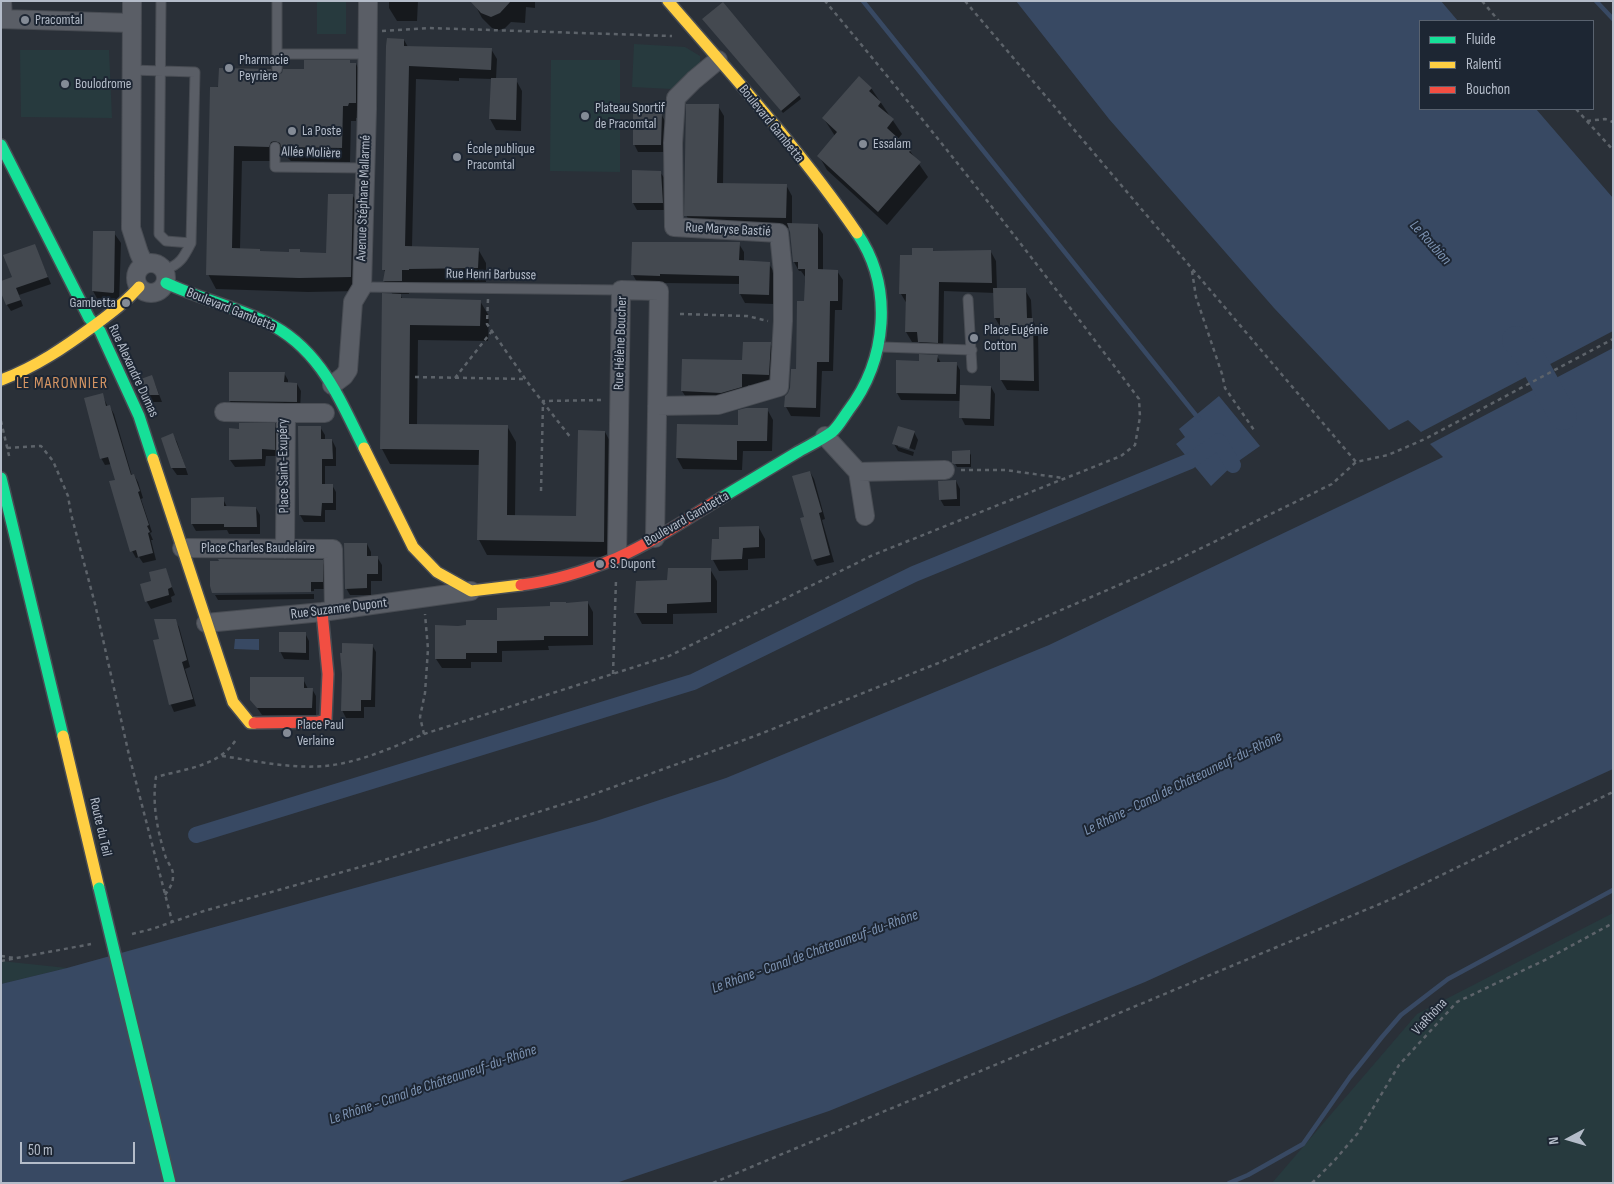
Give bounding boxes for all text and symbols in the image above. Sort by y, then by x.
place label: Pracomtal [35,12,83,28]
marker: Pracomtal [19,14,31,26]
legend [1419,20,1594,110]
text: Fluide [1466,30,1496,49]
place label: Pharmacie Peyrière [239,52,289,84]
text: Ralenti [1466,55,1501,74]
marker: Pharmacie Peyrière [223,62,235,74]
place label: Boulodrome [75,76,131,92]
marker: Boulodrome [59,78,71,90]
text: Bouchon [1466,80,1510,99]
street label: Boulevard Gambetta [735,82,807,166]
place label: Plateau Sportif de Pracomtal [595,100,665,132]
marker: Plateau Sportif de Pracomtal [579,110,591,122]
place label: La Poste [302,123,341,139]
marker: La Poste [286,125,298,137]
street label: Avenue Stéphane Mallarmé [353,135,375,261]
place label: Essalam [873,136,911,152]
marker: Essalam [857,138,869,150]
place label: École publique Pracomtal [467,141,535,174]
street label: Allée Molière [281,144,341,162]
marker: École publique Pracomtal [451,151,463,163]
water label: Le Roubion [1405,217,1455,269]
street label: Rue Maryse Bastié [685,219,771,241]
street label: Rue Henri Barbusse [446,266,536,284]
street label: Boulevard Gambetta [184,284,278,336]
place label: Gambetta [69,295,116,311]
street label: Rue Hélène Boucher [611,296,631,390]
marker: Gambetta [120,297,132,309]
street label: Rue Alexandre Dumas [104,322,162,420]
place label: Place Eugénie Cotton [984,322,1048,354]
marker: Place Eugénie Cotton [968,332,980,344]
district label: LE MARONNIER [14,374,110,394]
street label: Place Saint-Exupéry [275,419,293,513]
street label: Boulevard Gambetta [642,488,732,550]
street label: Place Charles Baudelaire [201,540,315,556]
place label: S. Dupont [610,556,656,572]
marker: S. Dupont [594,558,606,570]
street label: Rue Suzanne Dupont [290,595,388,623]
place label: Place Paul Verlaine [297,717,344,750]
marker: Place Paul Verlaine [281,727,293,739]
water label: Le Rhône - Canal de Châteauneuf-du-Rhône [1081,728,1285,840]
street label: Route du Teil [85,796,115,858]
water label: Le Rhône - Canal de Châteauneuf-du-Rhône [709,906,921,998]
street label: ViaRhôna [1409,995,1451,1039]
water label: Le Rhône - Canal de Châteauneuf-du-Rhône [327,1041,539,1129]
north arrow [1544,1114,1594,1164]
scale bar [22,1132,138,1164]
text: N [1545,1136,1562,1145]
text: 50 m [28,1141,53,1160]

